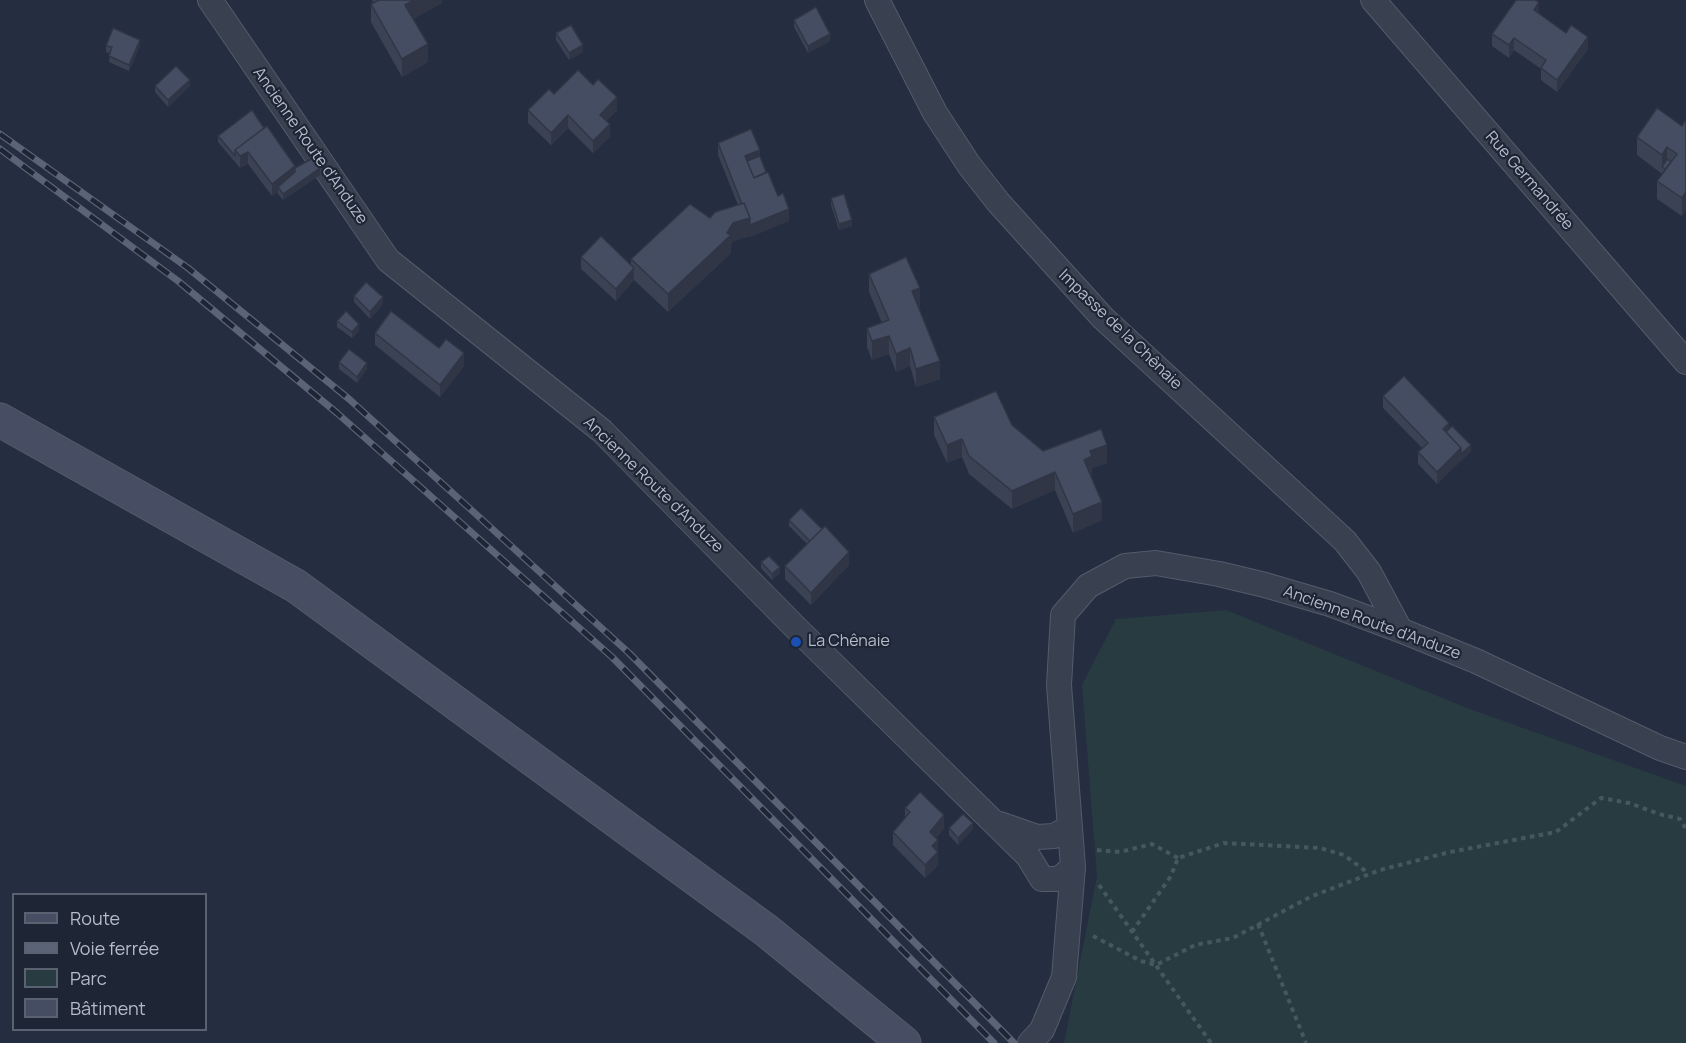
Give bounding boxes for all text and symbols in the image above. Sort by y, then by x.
street label: Ancienne Route d'Anduze [249,64,371,228]
street label: Rue Germandrée [1481,128,1577,234]
street label: Impasse de la Chênaie [1054,266,1186,394]
street label: Ancienne Route d'Anduze [579,413,727,557]
street label: Ancienne Route d'Anduze [1281,582,1463,664]
place label: La Chênaie [808,632,890,652]
marker: La Chênaie [789,635,803,649]
legend [12,893,207,1031]
text: Route [70,906,120,930]
text: Voie ferrée [70,936,159,960]
text: Parc [70,966,107,990]
text: Bâtiment [70,996,146,1020]

